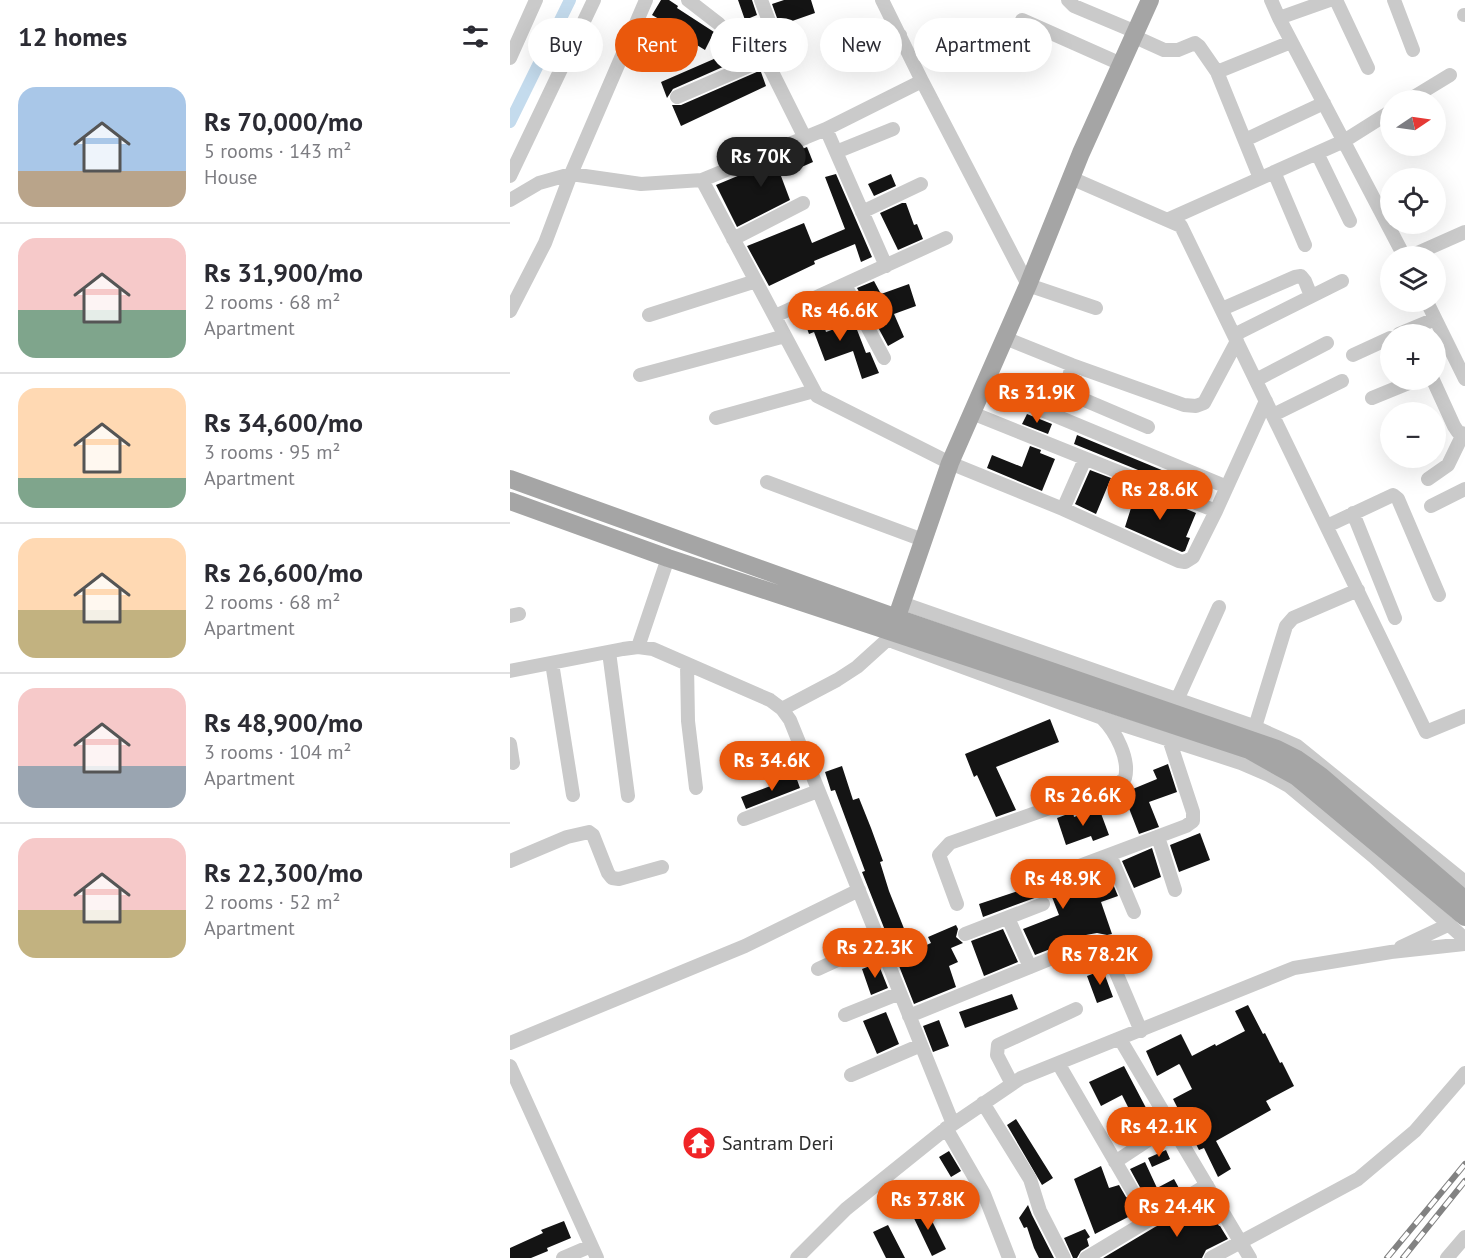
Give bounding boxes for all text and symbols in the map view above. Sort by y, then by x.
chip: Buy [528,18,603,72]
chip: Rent [615,18,698,72]
chip: Filters [710,18,808,72]
chip: New [820,18,902,72]
chip: Apartment [914,18,1052,72]
text: 12 homes [18,20,127,53]
icon: filters [459,20,492,53]
north arrow [1380,90,1446,156]
map controls [1380,90,1446,468]
text: Rs 70,000/mo [204,105,363,138]
icon: home [66,111,138,183]
pin: Rs 70K [712,137,810,188]
text: 5 rooms · 143 m² [204,138,351,164]
text: Rs 70K [731,143,791,169]
text: House [204,164,258,190]
button: locate [1380,168,1446,234]
button: layers [1380,246,1446,312]
text: Rs 31,900/mo [204,256,363,289]
icon: home [66,262,138,334]
text: 2 rooms · 68 m² [204,289,340,315]
pin: Rs 46.6K [778,291,902,342]
text: Rs 46.6K [802,297,878,323]
text: Apartment [204,315,295,341]
button: + [1380,324,1446,390]
pin: Rs 31.9K [975,373,1099,424]
text: Rs 31.9K [999,379,1075,405]
button: − [1380,402,1446,468]
text: Rs 34,600/mo [204,406,363,439]
icon: home [66,412,138,484]
text: 3 rooms · 95 m² [204,439,340,465]
text: Apartment [204,465,295,491]
pin: Rs 28.6K [1098,470,1222,521]
text: Rs 28.6K [1122,476,1198,502]
text: Rs 26,600/mo [204,556,363,589]
icon: home [66,562,138,634]
text: 2 rooms · 68 m² [204,589,340,615]
text: Apartment [204,615,295,641]
text: Rs 48,900/mo [204,706,363,739]
icon: home [66,712,138,784]
text: 3 rooms · 104 m² [204,739,351,765]
pin: Rs 34.6K [710,741,834,792]
text: Rs 34.6K [734,747,810,773]
text: Apartment [204,765,295,791]
pin: Rs 26.6K [1021,776,1145,827]
text: Rs 26.6K [1045,782,1121,808]
text: Rs 22,300/mo [204,856,363,889]
pin: Rs 48.9K [1001,859,1125,910]
icon: home [66,862,138,934]
text: Rs 48.9K [1025,865,1101,891]
text: 2 rooms · 52 m² [204,889,340,915]
text: Apartment [204,915,295,941]
pin: Rs 22.3K [813,928,937,979]
text: Rs 22.3K [837,934,913,960]
pin: Rs 78.2K [1038,935,1162,986]
text: Rs 78.2K [1062,941,1138,967]
pin: Rs 42.1K [1097,1107,1221,1158]
text: Rs 42.1K [1121,1113,1197,1139]
temple icon: Santram Deri [681,1125,717,1161]
place label: Santram Deri [722,1130,834,1156]
pin: Rs 37.8K [866,1180,990,1231]
text: Rs 37.8K [891,1186,965,1212]
pin: Rs 24.4K [1115,1187,1239,1238]
text: Rs 24.4K [1139,1193,1215,1219]

